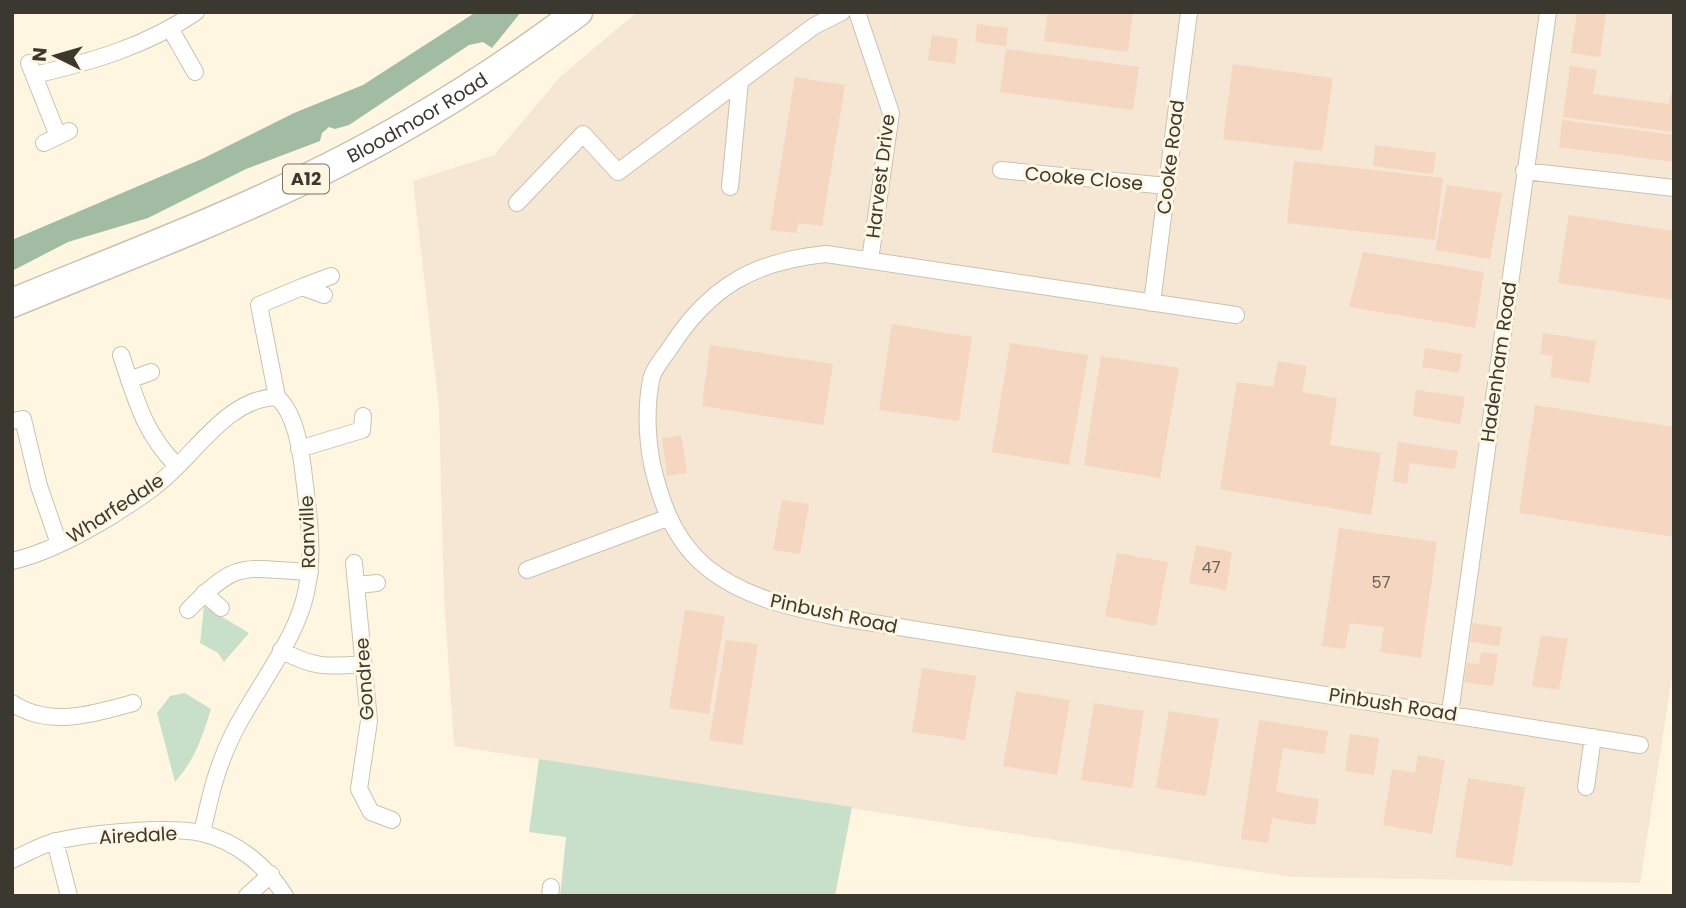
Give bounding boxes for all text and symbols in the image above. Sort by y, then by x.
north arrow [21,21,91,91]
text: N [25,46,54,63]
street label: Bloodmoor Road [342,66,493,170]
street label: Cooke Road [1150,98,1191,216]
street label: Harvest Drive [859,112,902,240]
street label: Cooke Close [1024,160,1144,197]
road number: A12 [283,164,329,194]
street label: Hadenham Road [1474,280,1523,444]
street label: Wharfedale [61,467,169,550]
street label: Ranville [293,495,322,569]
house number: 47 [1202,556,1221,579]
house number: 57 [1372,571,1391,594]
street label: Pinbush Road [768,587,900,640]
street label: Gondree [348,637,381,721]
street label: Pinbush Road [1327,681,1459,728]
street label: Airedale [98,820,178,851]

